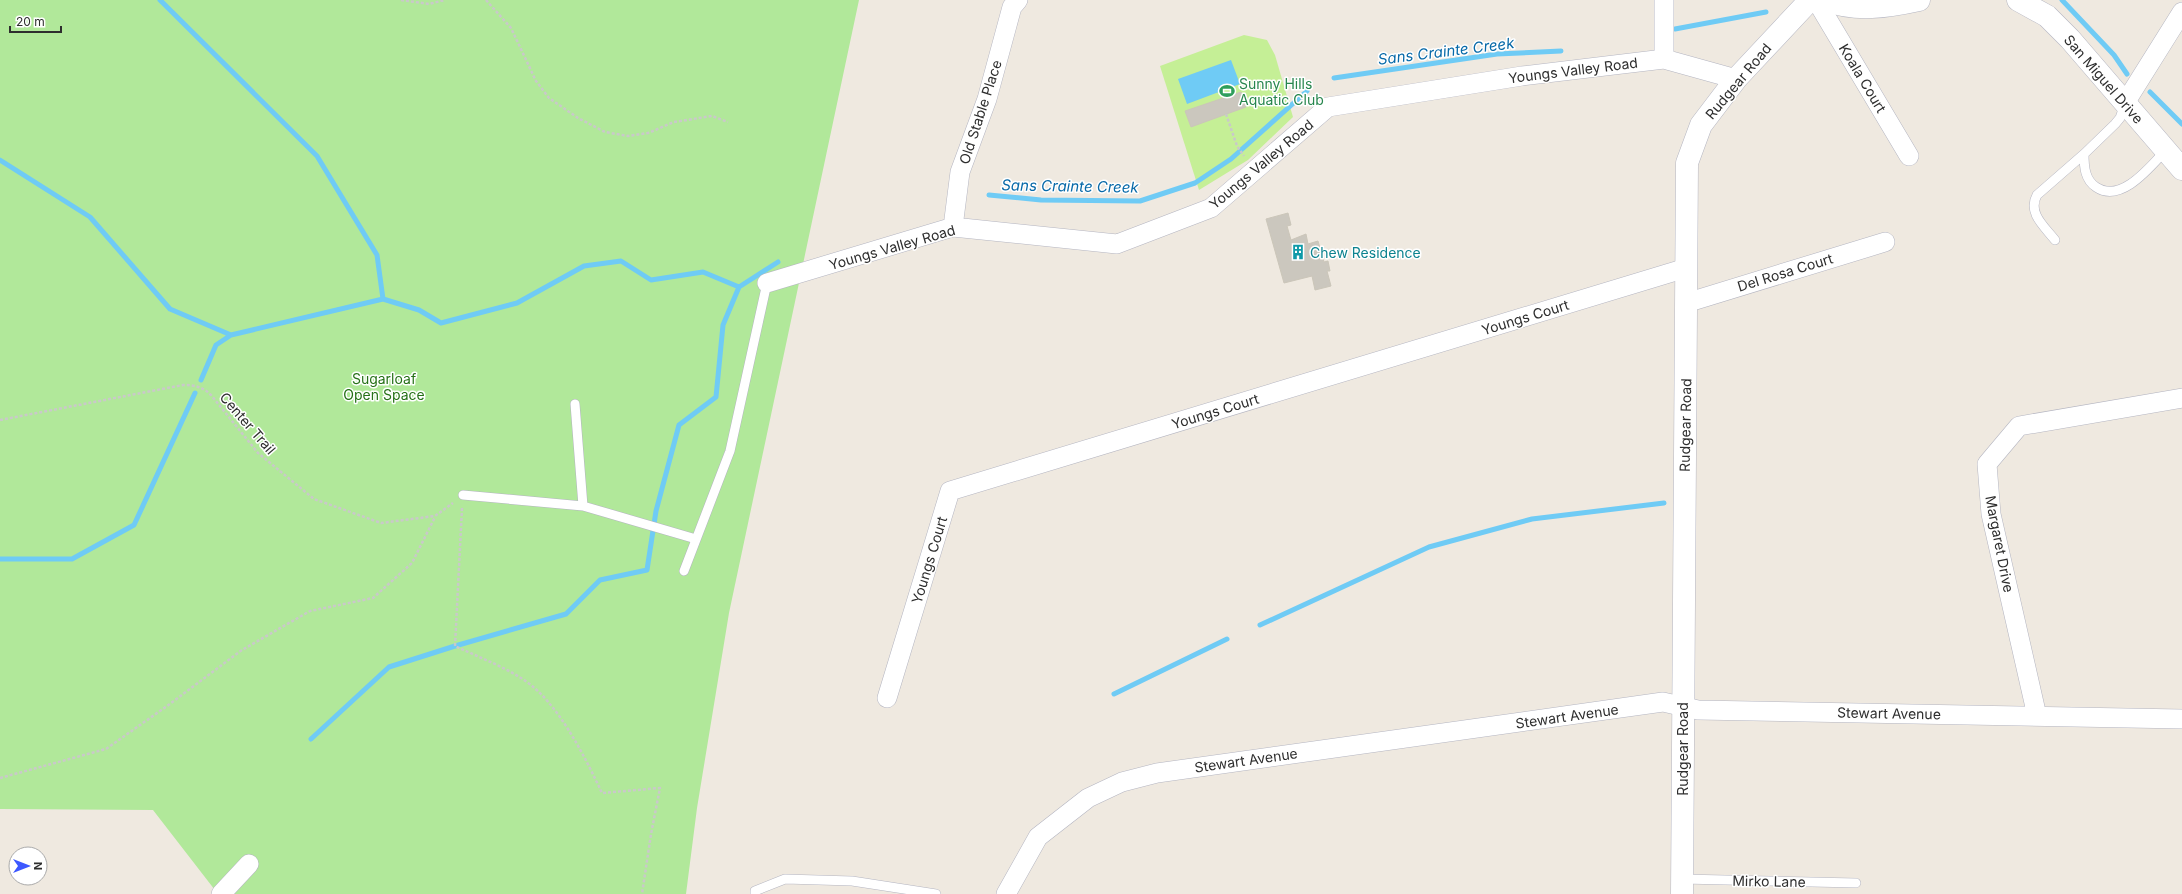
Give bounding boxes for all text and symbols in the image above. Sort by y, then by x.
scale bar [10,8,61,34]
text: 20 m [16,14,45,29]
street label: San Miguel Drive [2061,31,2147,127]
water label: Sans Crainte Creek [1377,33,1516,69]
street label: Rudgear Road [1701,40,1775,122]
street label: Koala Court [1836,40,1890,116]
street label: Youngs Valley Road [1507,54,1639,86]
street label: Old Stable Place [955,58,1005,166]
place label: Sunny Hills Aquatic Club [1239,75,1324,108]
sports icon: Sunny Hills Aquatic Club [1218,82,1236,100]
street label: Youngs Valley Road [1206,116,1316,212]
water label: Sans Crainte Creek [1001,175,1140,197]
street label: Youngs Valley Road [827,221,957,273]
building icon: Chew Residence [1289,243,1307,261]
place label: Chew Residence [1310,244,1421,261]
street label: Del Rosa Court [1735,249,1835,295]
street label: Youngs Court [1479,296,1571,338]
park label: Sugarloaf Open Space [343,370,425,403]
street label: Rudgear Road [1676,378,1694,472]
street label: Center Trail [216,389,280,457]
street label: Youngs Court [1169,390,1261,432]
street label: Margaret Drive [1982,494,2018,594]
street label: Youngs Court [908,514,950,606]
street label: Stewart Avenue [1514,700,1620,732]
street label: Rudgear Road [1674,702,1691,796]
street label: Stewart Avenue [1837,704,1941,722]
street label: Stewart Avenue [1193,744,1299,776]
north arrow [8,846,48,886]
text: N [31,862,45,870]
street label: Mirko Lane [1732,872,1806,890]

